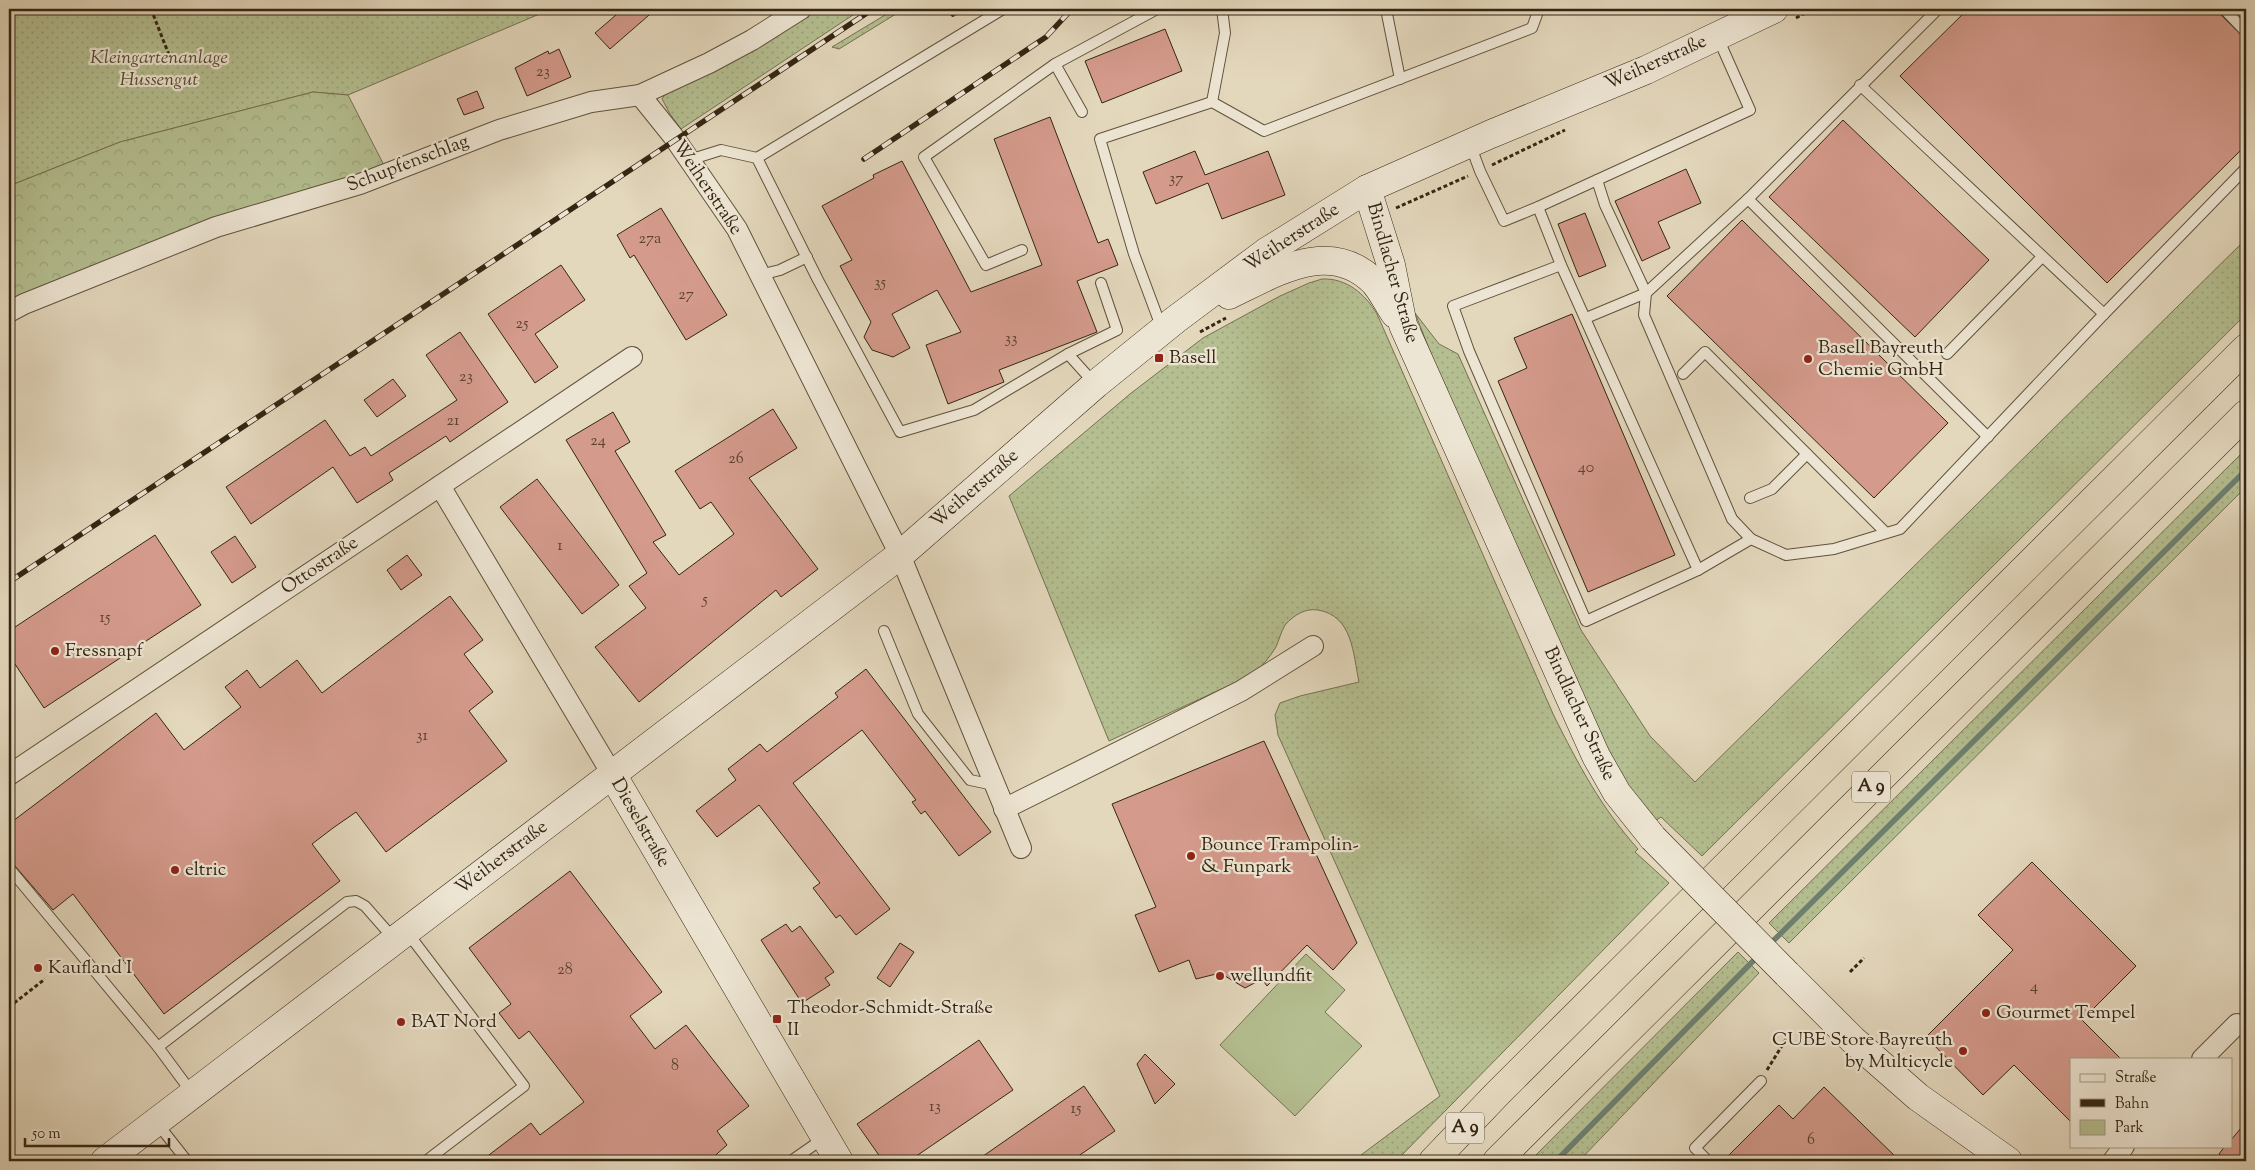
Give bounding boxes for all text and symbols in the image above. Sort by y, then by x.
street label: Weiherstraße [1601,28,1711,98]
park label: Kleingartenanlage Hussengut [90,45,228,94]
house number: 23 [536,61,550,84]
street label: Schupfenschlag [343,128,473,200]
street label: Weiherstraße [665,135,749,241]
house number: 37 [1169,168,1183,191]
street label: Weiherstraße [1239,197,1345,279]
street label: Bindlacher Straße [1359,200,1425,347]
house number: 27a [639,228,662,251]
house number: 35 [874,272,886,295]
house number: 27 [678,284,694,307]
house number: 25 [516,313,529,336]
house number: 33 [1005,328,1017,351]
place label: Basell Bayreuth Chemie GmbH [1818,335,1944,384]
place label: Basell [1169,345,1217,372]
marker: Basell [1153,352,1165,364]
marker: Basell Bayreuth Chemie GmbH [1802,353,1814,365]
house number: 23 [459,366,473,389]
house number: 21 [447,410,460,433]
house number: 24 [590,430,606,453]
street label: Weiherstraße [925,443,1025,535]
house number: 26 [728,448,744,471]
house number: 40 [1578,457,1594,480]
street label: Ottostraße [276,530,364,602]
house number: 1 [557,535,563,558]
house number: 5 [701,589,708,612]
house number: 15 [100,607,111,630]
place label: Fressnapf [65,638,144,665]
street label: Bindlacher Straße [1536,643,1622,786]
marker: Fressnapf [49,645,61,657]
house number: 31 [416,725,429,748]
road number: A 9 [1852,772,1890,802]
street label: Dieselstraße [603,773,677,873]
street label: Weiherstraße [450,814,554,902]
place label: Bounce Trampolin- & Funpark [1201,832,1359,881]
marker: Bounce Trampolin- & Funpark [1185,850,1197,862]
place label: eltric [185,857,227,884]
marker: eltric [169,864,181,876]
place label: Kaufland I [48,955,132,982]
house number: 28 [557,959,573,982]
marker: Kaufland I [32,962,44,974]
place label: wellundfit [1230,963,1313,990]
marker: wellundfit [1214,970,1226,982]
house number: 4 [2030,976,2038,999]
place label: Theodor-Schmidt-Straße II [787,995,993,1044]
place label: Gourmet Tempel [1996,1000,2136,1027]
marker: Gourmet Tempel [1980,1007,1992,1019]
place label: BAT Nord [411,1009,497,1036]
marker: Theodor-Schmidt-Straße II [771,1013,783,1025]
marker: BAT Nord [395,1016,407,1028]
place label: CUBE Store Bayreuth by Multicycle [1772,1027,1953,1076]
marker: CUBE Store Bayreuth by Multicycle [1957,1045,1969,1057]
house number: 8 [671,1055,679,1078]
legend [2070,1058,2232,1148]
text: Straße [2115,1068,2157,1089]
text: Bahn [2115,1094,2149,1115]
house number: 13 [929,1096,941,1119]
house number: 15 [1071,1098,1082,1121]
road number: A 9 [1446,1112,1484,1144]
scale bar [25,1115,169,1147]
text: Park [2115,1118,2144,1139]
text: 50 m [31,1124,61,1145]
house number: 6 [1807,1129,1815,1152]

